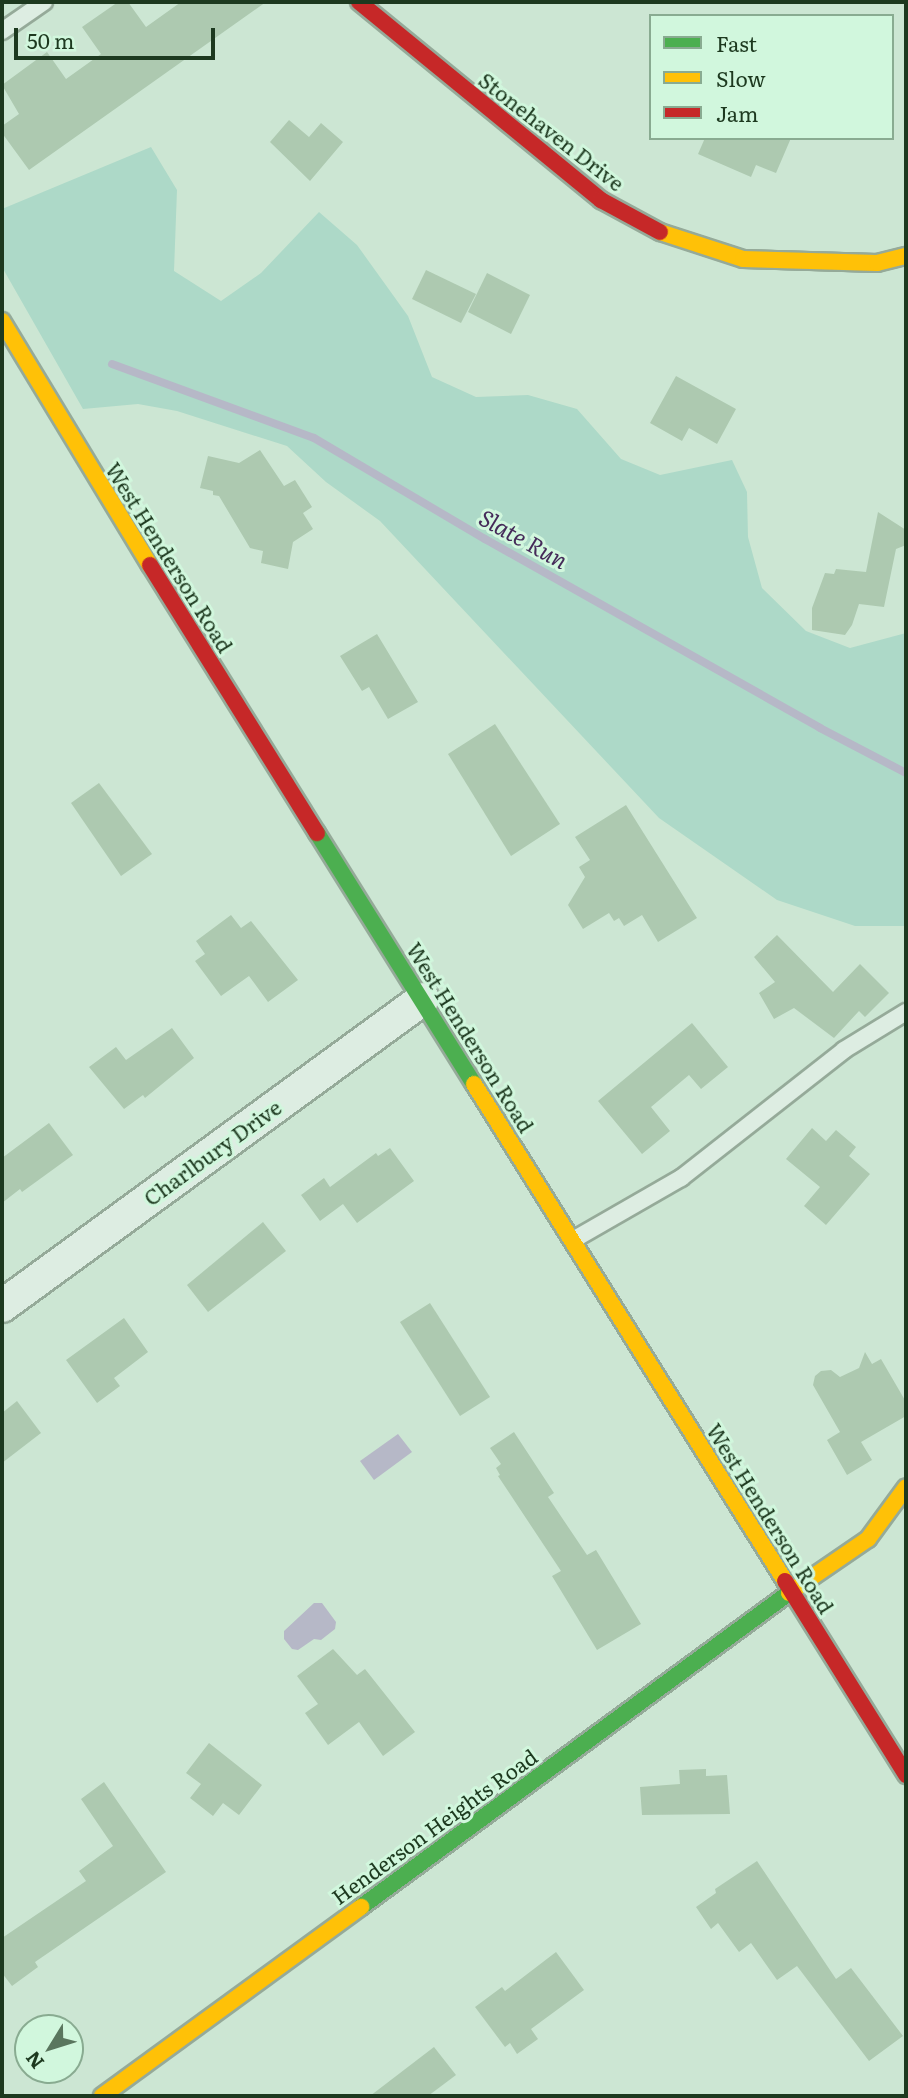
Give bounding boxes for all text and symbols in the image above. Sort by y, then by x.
scale bar [18,14,219,58]
legend [649,14,894,140]
text: 50 m [27,24,74,55]
text: Fast [716,27,757,58]
text: Slow [716,62,766,93]
street label: Stonehaven Drive [474,66,630,196]
text: Jam [716,97,758,128]
street label: West Henderson Road [101,457,239,657]
water label: Slate Run [475,503,573,573]
street label: West Henderson Road [402,937,540,1137]
street label: Charlbury Drive [139,1094,285,1210]
street label: West Henderson Road [702,1418,840,1618]
street label: Henderson Heights Road [326,1743,542,1909]
north arrow [14,2014,84,2084]
text: N [18,2046,50,2076]

